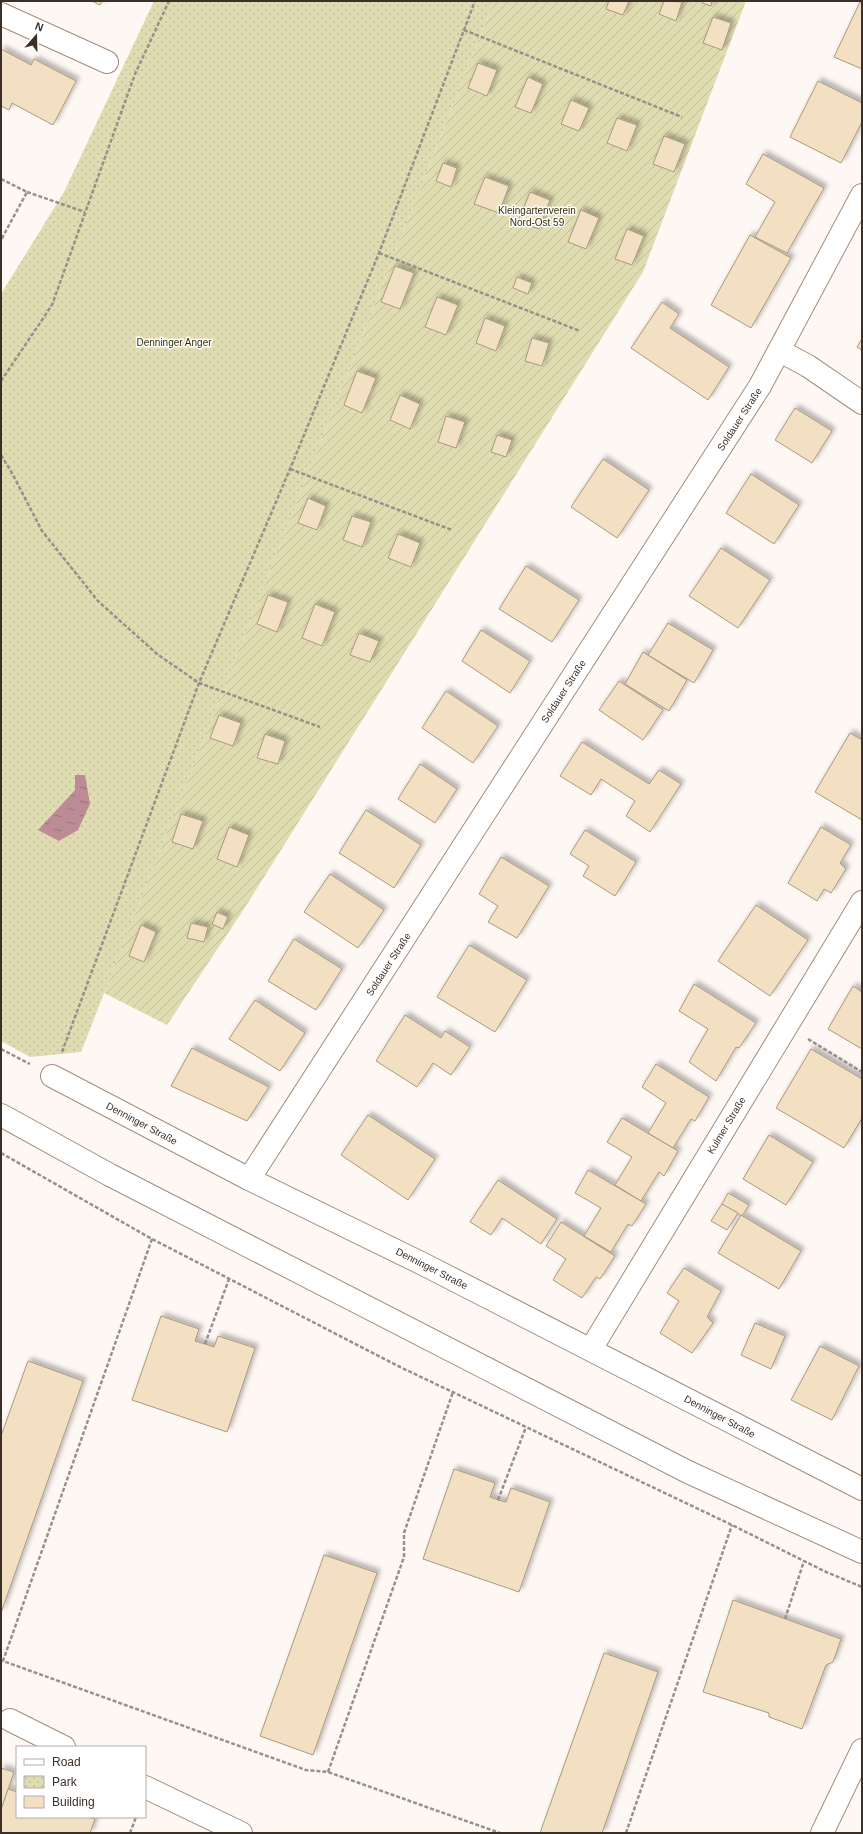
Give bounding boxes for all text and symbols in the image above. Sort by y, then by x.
north arrow [16,16,56,56]
text: N [34,20,45,34]
park label: Kleingartenverein Nord-Ost 59 [498,205,576,228]
park label: Denninger Anger [136,337,212,348]
street label: Soldauer Straße [715,385,764,453]
street label: Soldauer Straße [539,657,588,725]
street label: Soldauer Straße [364,930,413,998]
street label: Kulmer Straße [705,1094,748,1156]
street label: Denninger Straße [104,1100,180,1147]
street label: Denninger Straße [394,1246,470,1291]
street label: Denninger Straße [682,1393,758,1440]
legend [16,1746,146,1818]
text: Road [52,1755,81,1769]
text: Park [52,1775,78,1789]
text: Building [52,1795,95,1809]

